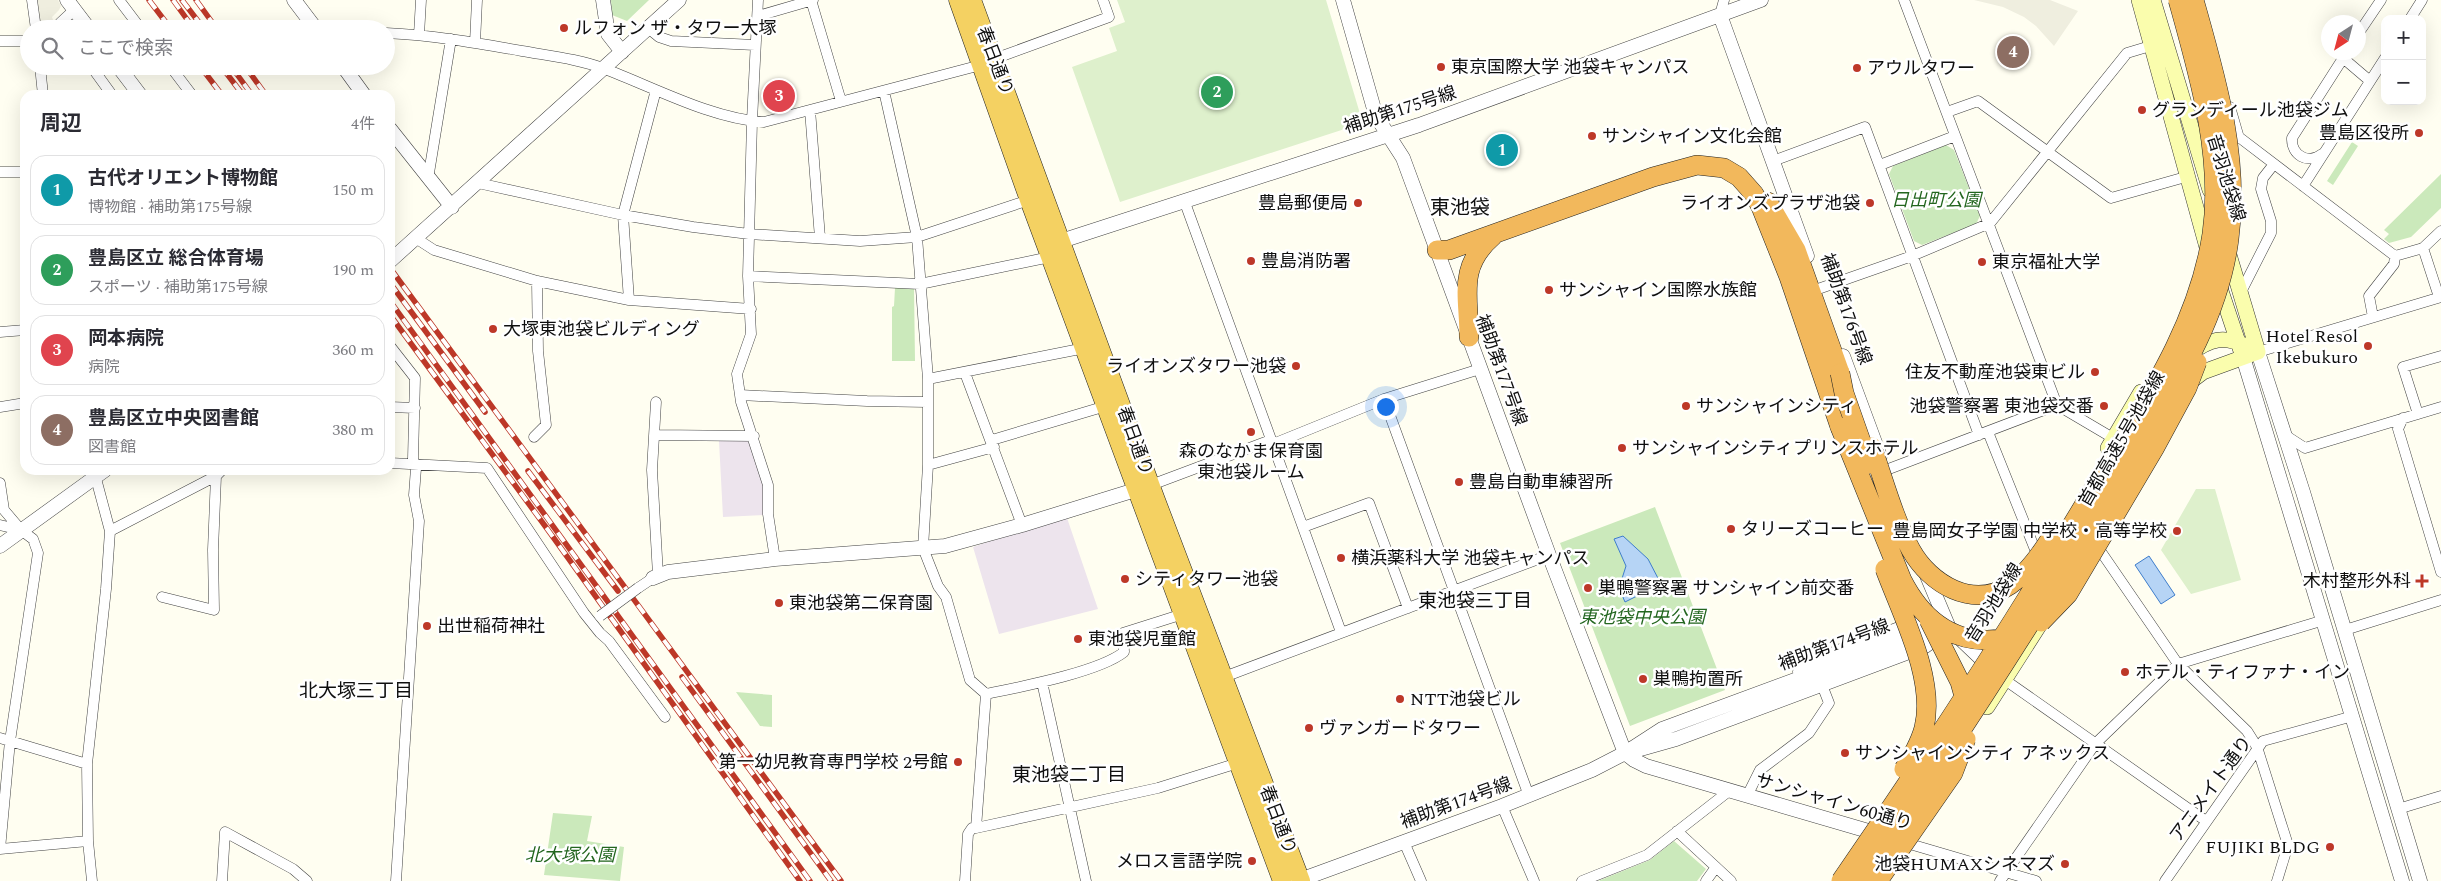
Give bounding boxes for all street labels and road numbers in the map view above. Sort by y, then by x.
street label: 春日通り [969,23,1021,99]
street label: 補助第175号線 [1340,79,1460,141]
street label: 音羽池袋線 [2200,131,2252,225]
street label: 補助第176号線 [1813,249,1879,369]
street label: 補助第177号線 [1468,310,1534,430]
street label: 首都高速5号池袋線 [2072,366,2172,512]
street label: 春日通り [1110,403,1160,479]
street label: 音羽池袋線 [1959,558,2029,648]
street label: 補助第174号線 [1774,612,1894,678]
street label: アニメイト通り [2163,730,2259,848]
street label: サンシャイン60通り [1752,767,1916,837]
street label: 補助第174号線 [1396,770,1516,836]
street label: 春日通り [1252,782,1304,858]

